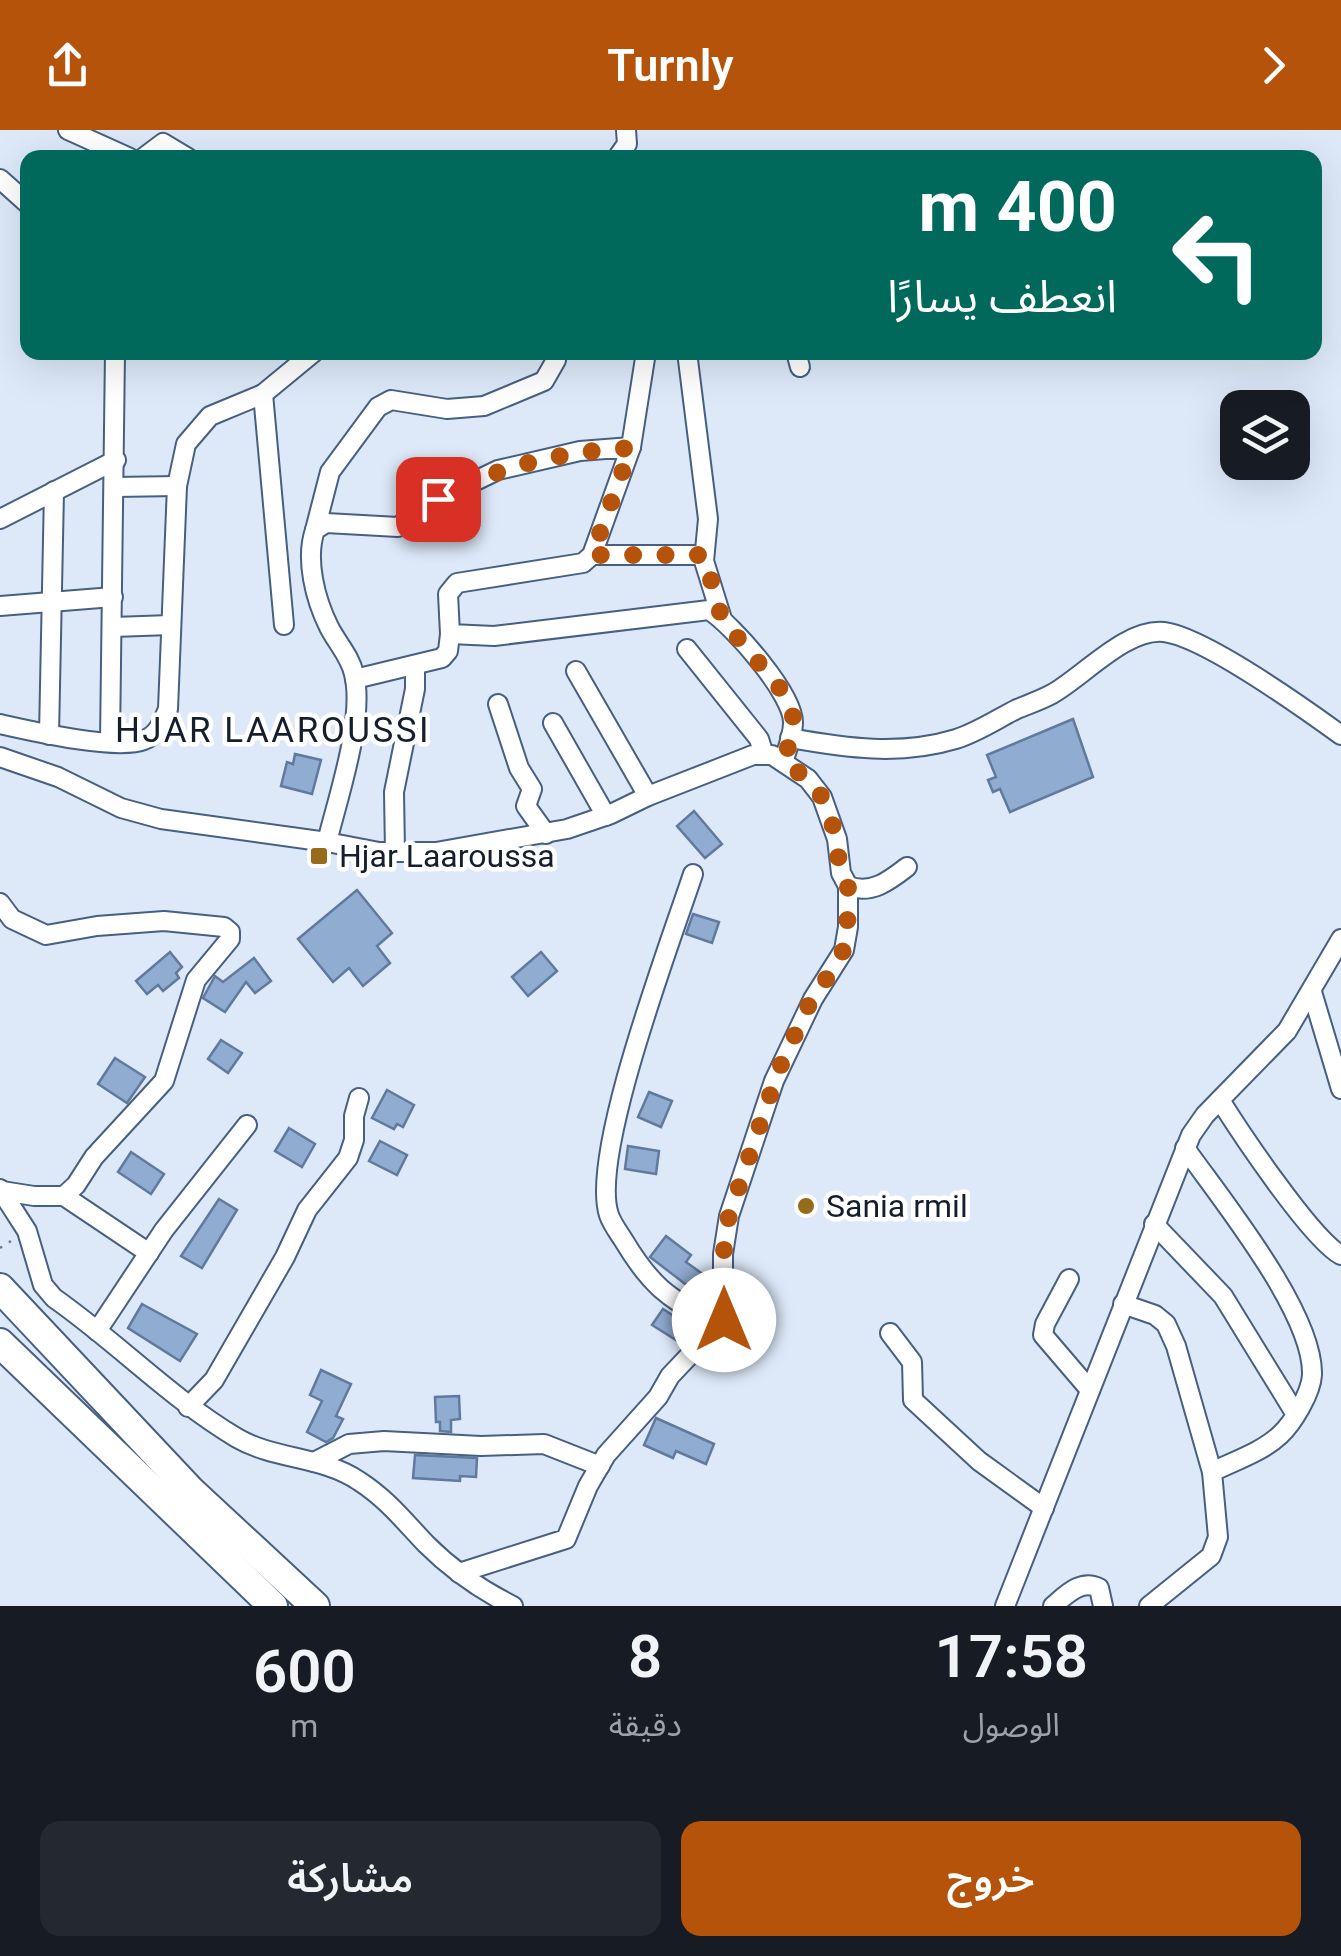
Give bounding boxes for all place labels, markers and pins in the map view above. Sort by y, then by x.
pin [396,457,481,542]
place label: Hjar Laaroussa [339,837,555,875]
marker: Hjar Laaroussa [308,845,330,867]
place label: Sania rmil [826,1187,968,1225]
marker: Sania rmil [795,1195,817,1217]

